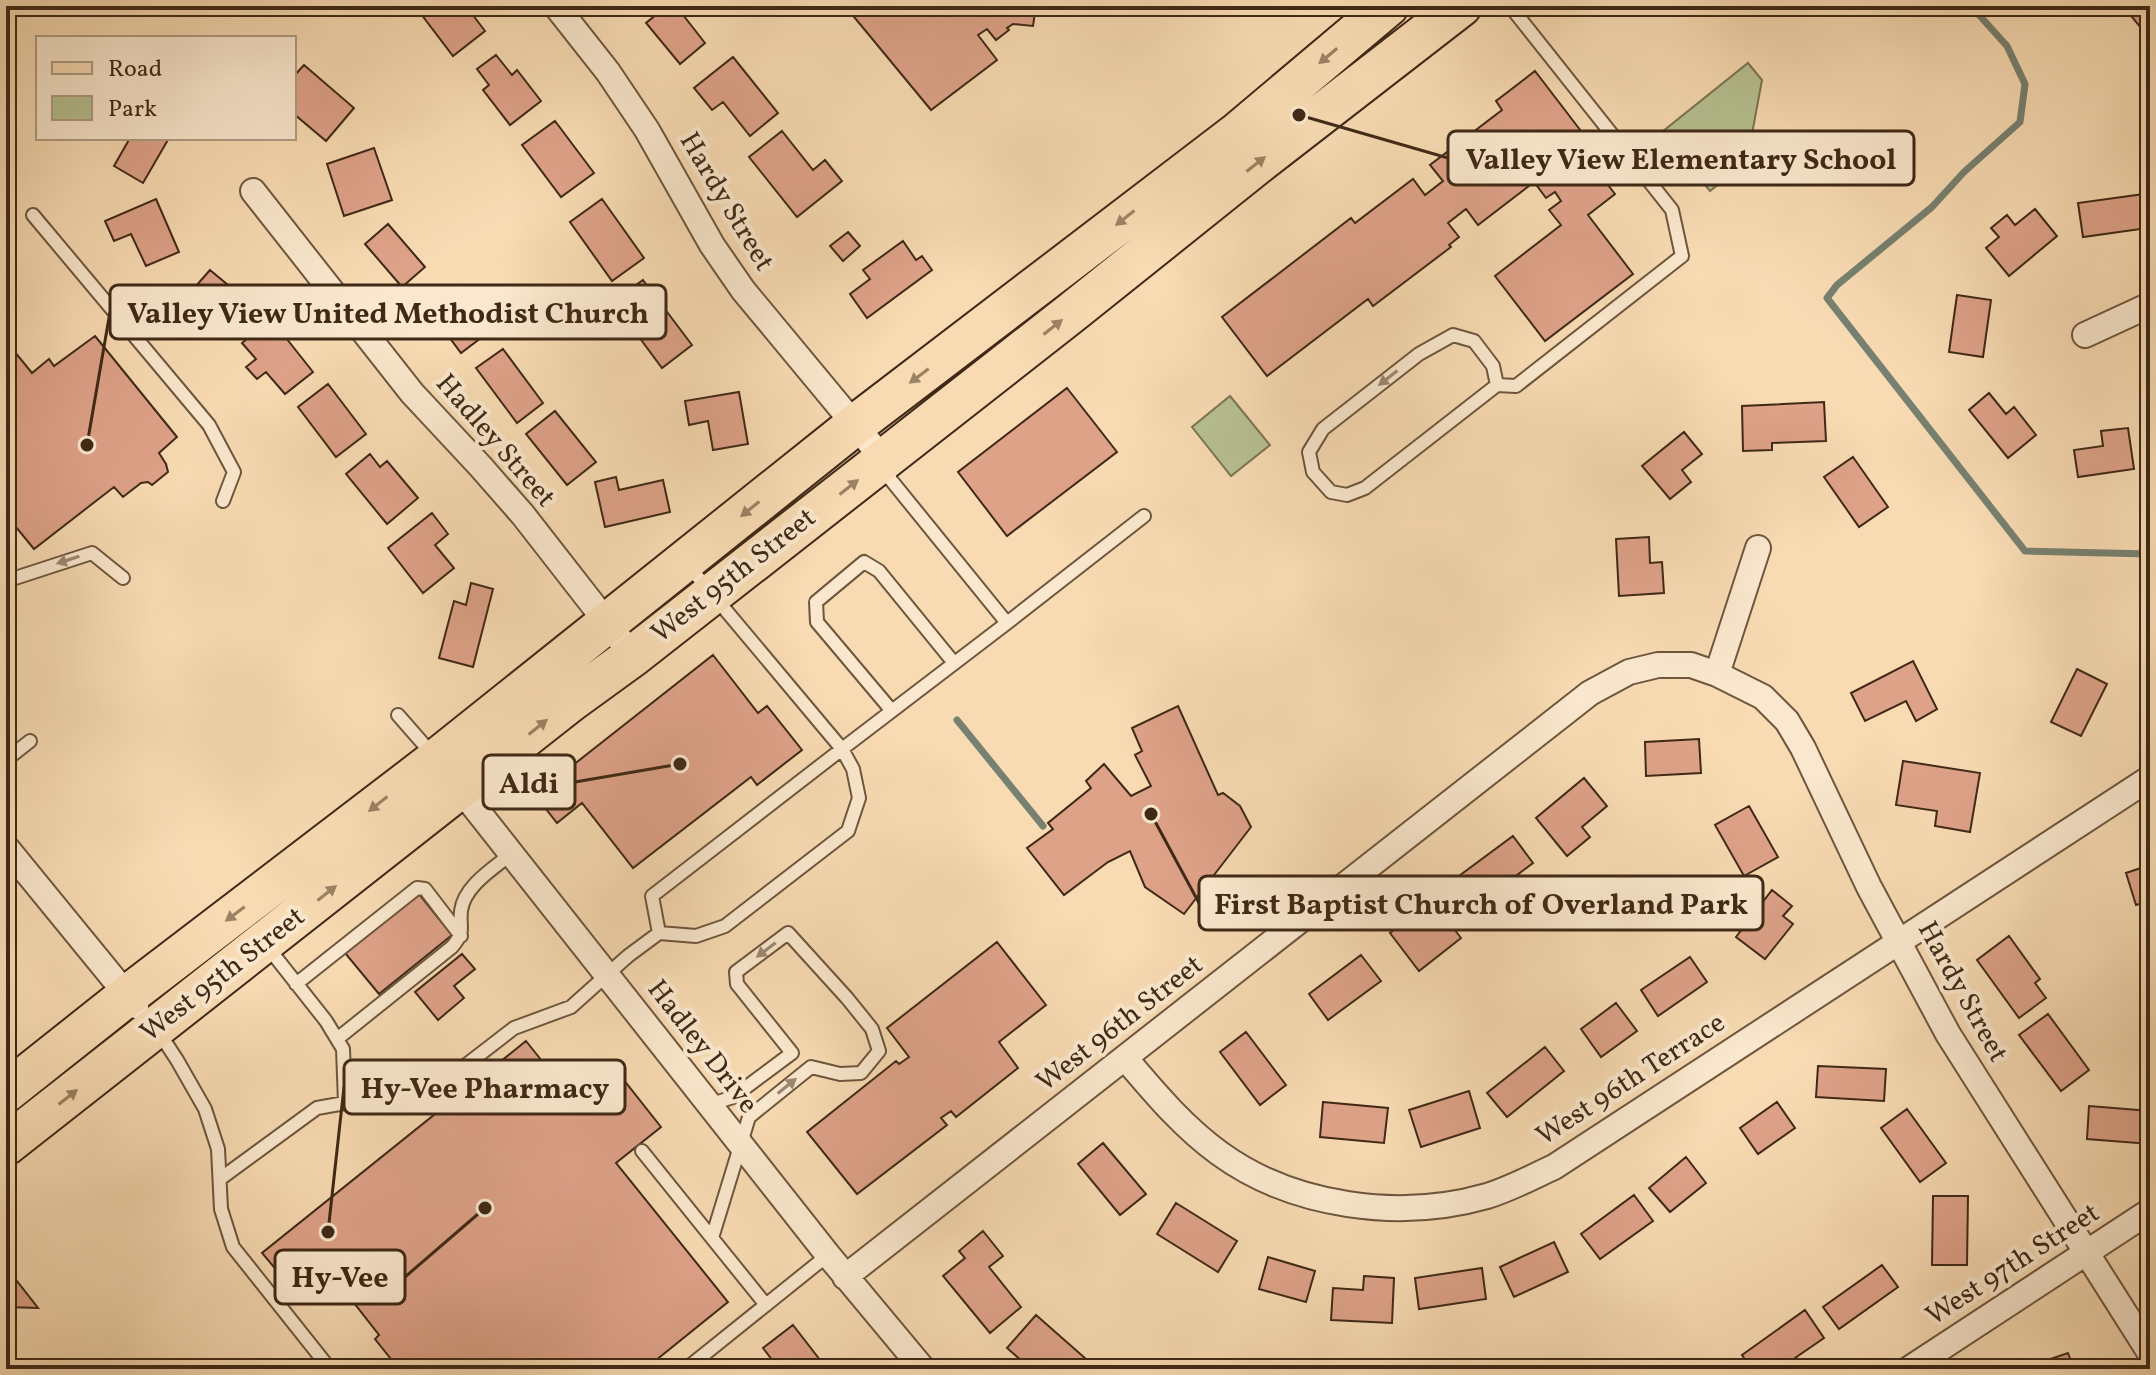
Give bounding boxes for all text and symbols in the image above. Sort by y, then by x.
legend [36,36,296,140]
one-way arrow [1319,47,1339,64]
text: Road [108,53,162,87]
text: Park [108,93,157,127]
street label: Hardy Street [669,125,783,279]
callout: Valley View Elementary School [1448,131,1914,185]
text: Valley View Elementary School [1466,140,1897,182]
one-way arrow [1246,157,1266,173]
one-way arrow [1115,210,1135,226]
callout: Valley View United Methodist Church [110,285,666,339]
text: Valley View United Methodist Church [127,294,649,336]
one-way arrow [1043,319,1063,336]
street label: Hadley Street [426,366,564,516]
one-way arrow [909,368,929,384]
one-way arrow [1378,370,1398,386]
one-way arrow [839,479,859,496]
street label: West 95th Street [643,499,825,653]
one-way arrow [741,500,761,517]
one-way arrow [56,555,80,567]
one-way arrow [528,720,548,736]
callout: Aldi [483,755,575,809]
text: Aldi [499,764,559,806]
one-way arrow [368,796,388,812]
callout: First Baptist Church of Overland Park [1199,876,1763,930]
text: First Baptist Church of Overland Park [1214,885,1748,927]
one-way arrow [317,886,337,902]
street label: West 95th Street [132,898,314,1052]
one-way arrow [225,905,245,921]
street label: Hardy Street [1907,914,2017,1070]
one-way arrow [756,941,777,957]
street label: West 96th Street [1028,946,1212,1102]
street label: Hadley Drive [637,972,767,1122]
street label: West 96th Terrace [1529,1004,1733,1156]
callout: Hy-Vee Pharmacy [344,1060,625,1114]
text: Hy-Vee Pharmacy [361,1069,610,1111]
one-way arrow [777,1078,797,1095]
one-way arrow [58,1090,78,1106]
street label: West 97th Street [1918,1194,2108,1336]
callout: Hy-Vee [275,1250,405,1304]
text: Hy-Vee [291,1258,389,1300]

